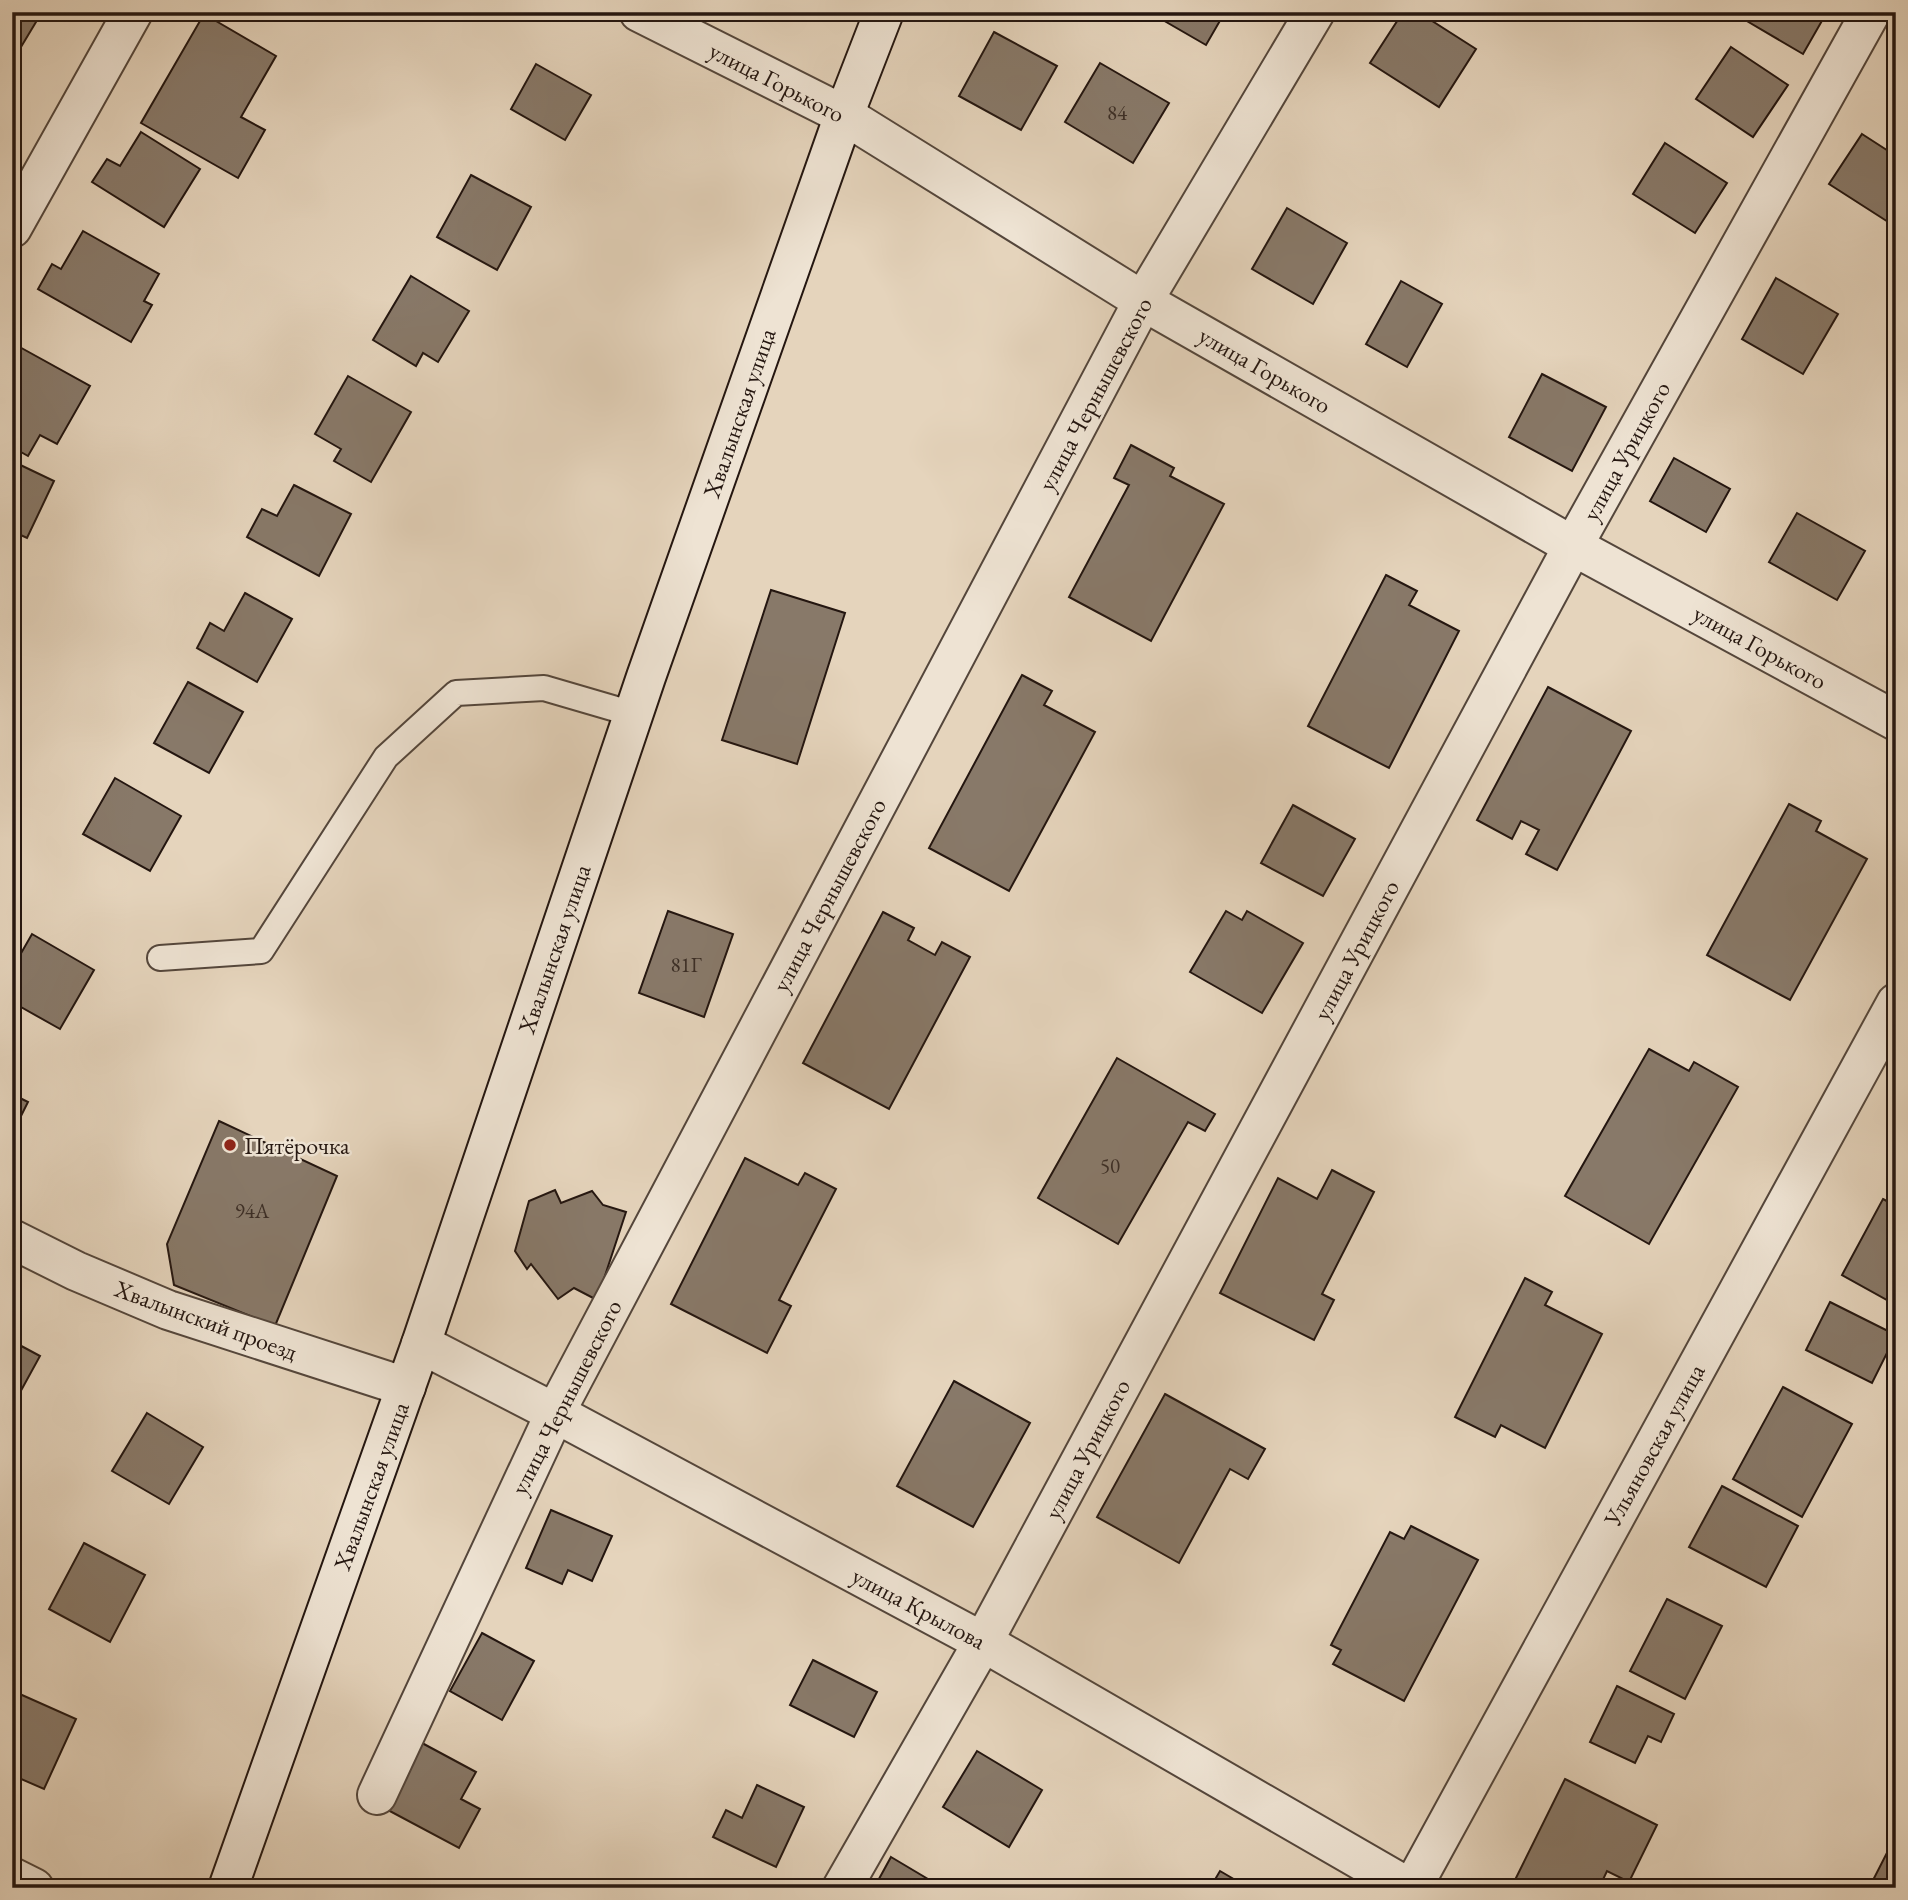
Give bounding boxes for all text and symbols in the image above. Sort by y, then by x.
street label: улица Горького [704,35,850,129]
house number: 84 [1107,99,1128,126]
street label: улица Чернышевского [1031,292,1159,496]
street label: улица Горького [1193,320,1337,420]
street label: Хвалынская улица [695,324,783,503]
street label: улица Урицкого [1575,376,1677,526]
street label: улица Горького [1688,598,1832,696]
street label: улица Чернышевского [765,793,893,997]
street label: Хвалынская улица [510,860,598,1039]
street label: улица Урицкого [1306,874,1406,1026]
house number: 81Г [670,951,702,978]
place label: Пятёрочка [244,1130,350,1161]
marker: Пятёрочка [222,1137,238,1153]
house number: 50 [1100,1152,1120,1179]
house number: 94А [235,1197,270,1224]
street label: Хвалынский проезд [110,1272,302,1367]
street label: улица Чернышевского [503,1294,629,1500]
street label: Ульяновская улица [1596,1358,1712,1533]
street label: улица Урицкого [1037,1373,1137,1525]
street label: Хвалынская улица [326,1397,416,1575]
street label: улица Крылова [847,1560,992,1656]

